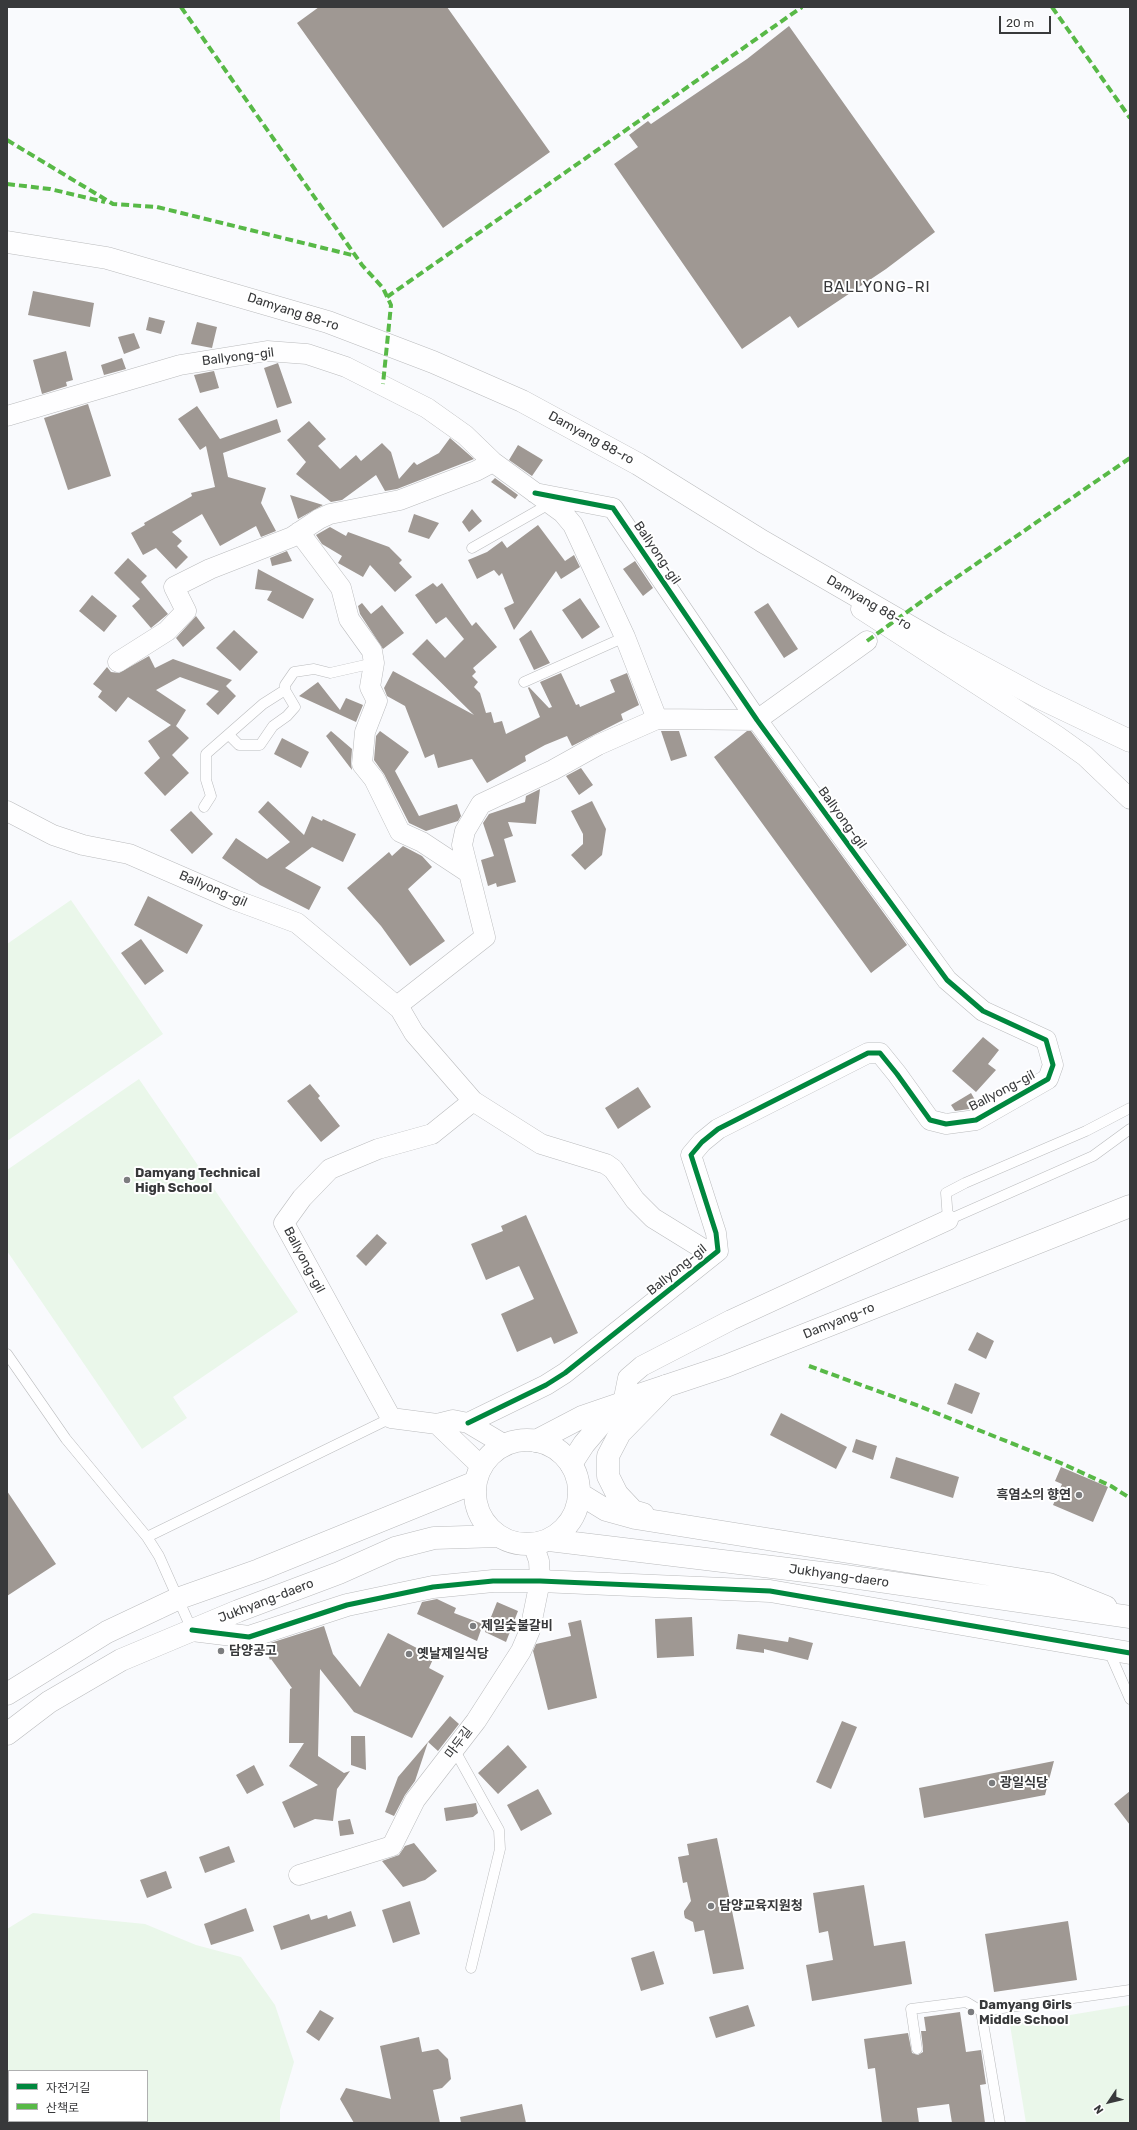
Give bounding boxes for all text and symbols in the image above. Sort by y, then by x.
scale bar [1001,8,1053,34]
text: 20 m [1006,16,1034,30]
district label: BALLYONG-RI [823,279,931,297]
street label: Damyang 88-ro [245,290,341,334]
street label: Ballyong-gil [201,345,275,369]
street label: Damyang 88-ro [545,408,637,468]
street label: Ballyong-gil [630,519,684,587]
street label: Damyang 88-ro [824,572,914,634]
street label: Ballyong-gil [814,784,870,852]
street label: Ballyong-gil [177,868,249,910]
street label: Ballyong-gil [966,1067,1038,1115]
place label: Damyang Technical High School [135,1165,260,1196]
marker: Damyang Technical High School [122,1175,132,1185]
street label: Ballyong-gil [280,1224,328,1296]
street label: Ballyong-gil [644,1241,710,1299]
street label: Damyang-ro [801,1300,877,1342]
place label: 흑염소의 향연 [996,1487,1071,1503]
marker: 흑염소의 향연 [1074,1490,1084,1500]
street label: Jukhyang-daero [788,1561,890,1591]
street label: Jukhyang-daero [216,1576,316,1626]
place label: 제일숯불갈비 [481,1618,553,1634]
marker: 제일숯불갈비 [468,1621,478,1631]
place label: 담양공고 [229,1643,277,1659]
marker: 담양공고 [216,1646,226,1656]
place label: 옛날제일식당 [417,1646,489,1662]
marker: 옛날제일식당 [404,1649,414,1659]
street label: 마두길 [442,1724,476,1762]
place label: 광일식당 [1000,1775,1048,1791]
marker: 광일식당 [987,1778,997,1788]
place label: 담양교육지원청 [719,1898,803,1914]
marker: 담양교육지원청 [706,1901,716,1911]
place label: Damyang Girls Middle School [979,1997,1072,2028]
marker: Damyang Girls Middle School [966,2007,976,2017]
legend [8,2070,148,2122]
text: 자전거길 [46,2081,90,2095]
north arrow [1089,2082,1129,2122]
text: 산책로 [46,2101,79,2115]
text: N [1091,2102,1106,2116]

